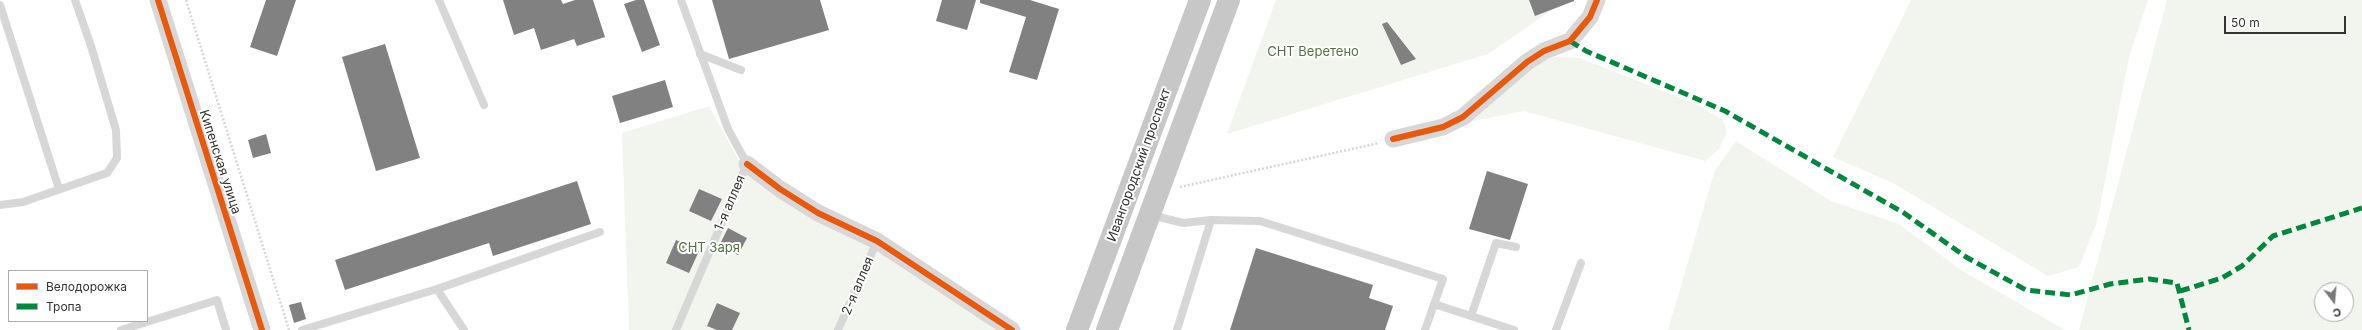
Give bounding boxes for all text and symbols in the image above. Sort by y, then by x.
scale bar [2226,8,2348,34]
text: 50 m [2231,15,2260,30]
park label: СНТ Веретено [1267,44,1359,60]
street label: Ивангородский проспект [1104,86,1174,244]
street label: Кипенская улица [196,108,244,216]
street label: 1-я аллея [711,173,749,233]
park label: СНТ Заря [678,240,740,256]
street label: 2-я аллея [839,255,877,317]
legend [8,270,148,322]
text: Велодорожка [46,279,127,294]
north arrow [2314,282,2354,322]
text: Тропа [46,299,81,314]
text: С [2331,305,2343,320]

